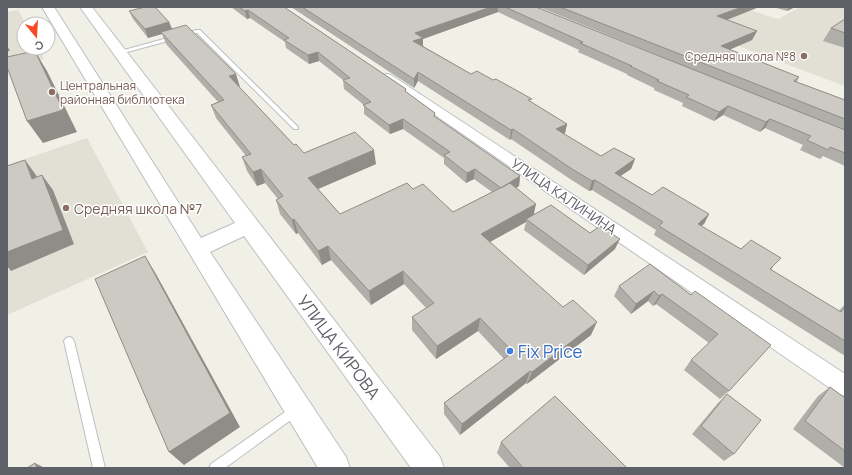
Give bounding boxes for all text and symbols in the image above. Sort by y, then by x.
north arrow [16,16,56,56]
text: С [33,38,45,54]
place label: Средняя школа №8 [685,48,796,65]
marker: Средняя школа №8 [799,51,809,61]
place label: Центральная районная библиотека [60,77,185,108]
marker: Центральная районная библиотека [47,87,57,97]
street label: УЛИЦА КАЛИНИНА [507,154,621,238]
place label: Средняя школа №7 [74,199,202,218]
marker: Средняя школа №7 [61,203,71,213]
street label: УЛИЦА КИРОВА [292,290,386,404]
place label: Fix Price [518,340,582,363]
marker: Fix Price [505,346,515,356]

